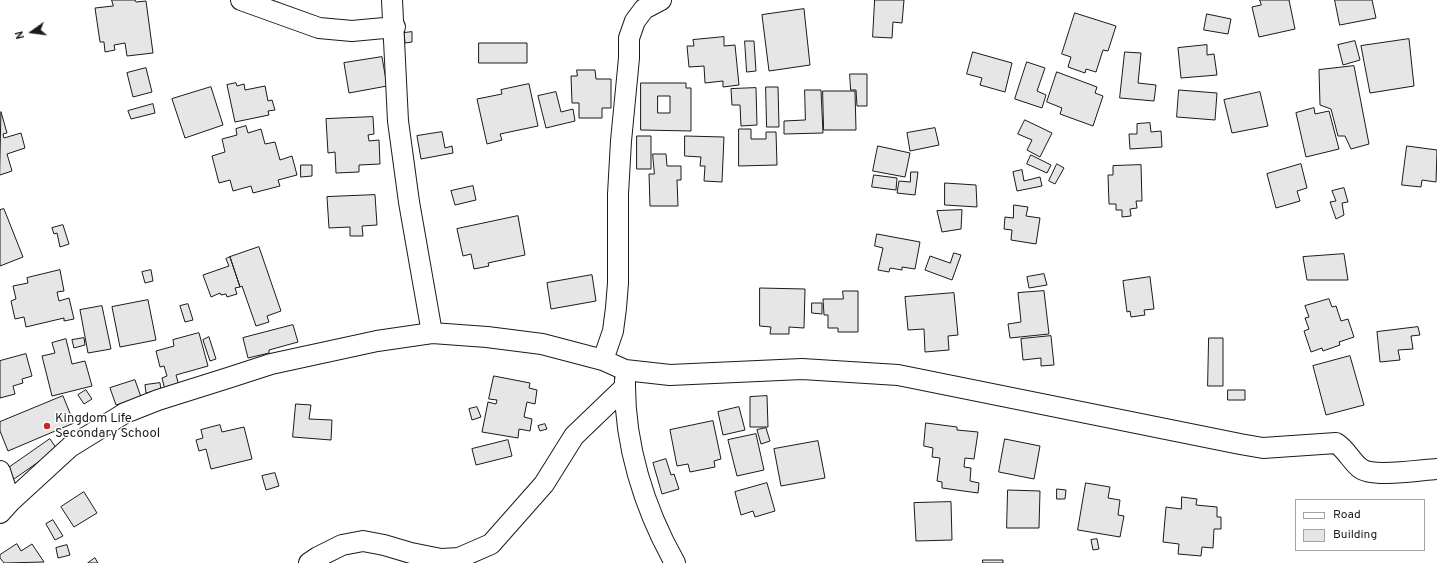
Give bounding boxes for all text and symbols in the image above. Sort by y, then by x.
north arrow [12,12,52,52]
text: N [13,29,28,40]
place label: Kingdom Life Secondary School [55,411,160,442]
marker: Kingdom Life Secondary School [42,421,52,431]
legend [1295,499,1425,551]
text: Road [1333,507,1361,523]
text: Building [1333,527,1377,543]

